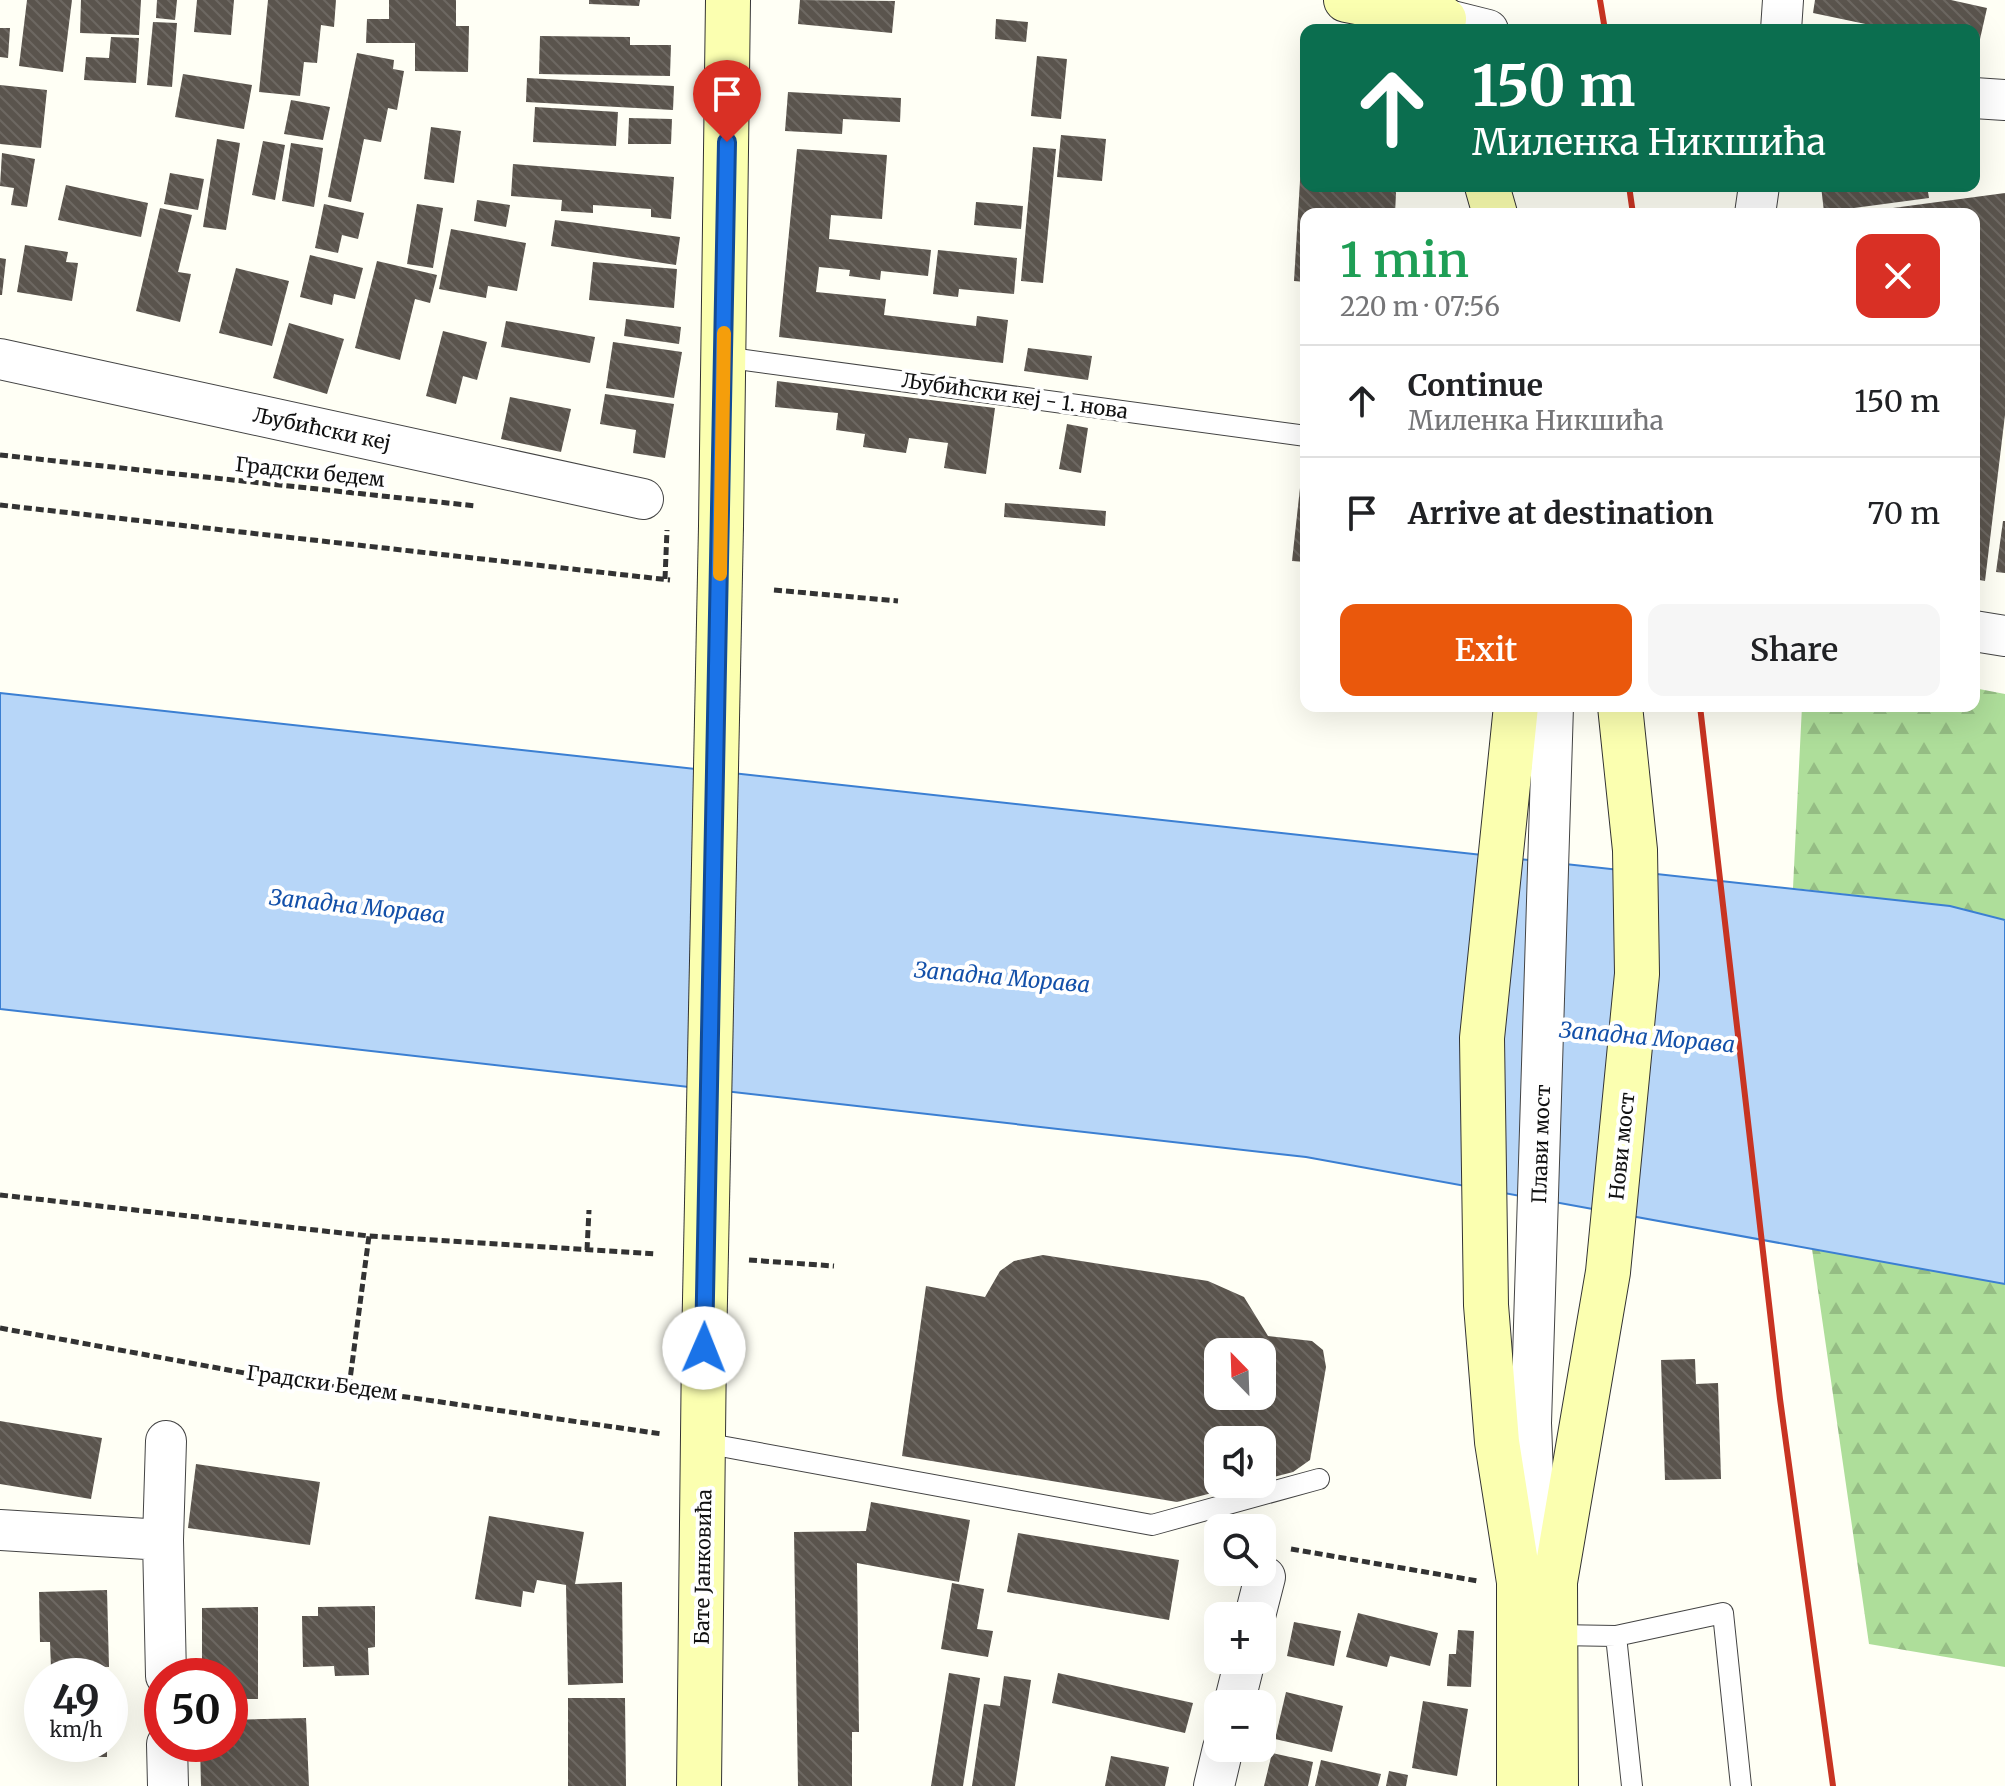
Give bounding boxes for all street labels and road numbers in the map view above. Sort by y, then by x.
street label: Љубићски кеј - 1. нова [900,367,1130,424]
street label: Љубићски кеј [251,402,393,455]
street label: Градски бедем [234,451,386,492]
street label: Плави мост [1526,1084,1555,1204]
street label: Нови мост [1603,1091,1640,1201]
street label: Градски Бедем [245,1360,399,1405]
street label: Бате Јанковића [689,1489,716,1645]

